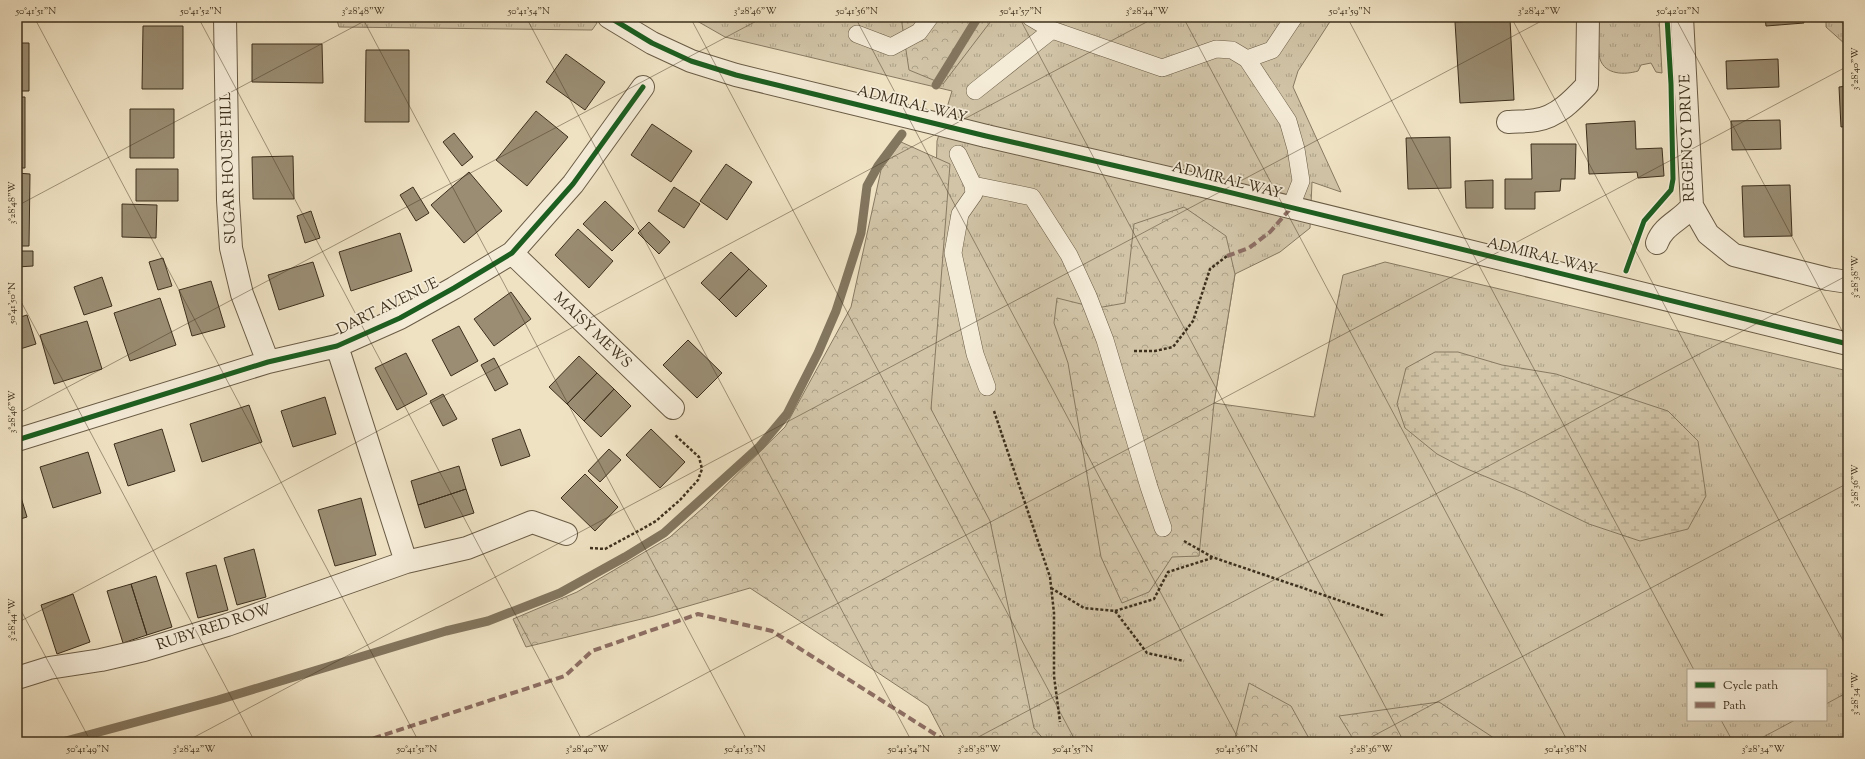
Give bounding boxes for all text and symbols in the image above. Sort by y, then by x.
text: 50°41'51"N [15,4,56,19]
text: 50°41'52"N [179,4,222,19]
text: 3°28'48"W [341,4,385,19]
text: 50°41'54"N [507,4,550,19]
text: 3°28'46"W [733,4,777,19]
text: 50°41'56"N [835,4,878,19]
text: 50°41'57"N [999,4,1042,19]
text: 3°28'44"W [1125,4,1169,19]
text: 50°41'59"N [1328,4,1371,19]
text: 3°28'42"W [1518,4,1560,19]
text: 50°42'01"N [1656,4,1699,19]
text: 3°28'40"W [1848,47,1863,91]
street label: REGENCY DRIVE [1675,74,1701,202]
street label: ADMIRAL WAY [855,81,970,129]
street label: SUGAR HOUSE HILL [216,91,242,245]
street label: ADMIRAL WAY [1170,157,1285,205]
text: 3°28'48"W [5,181,20,225]
street label: ADMIRAL WAY [1485,233,1600,281]
text: 3°28'38"W [1848,255,1863,299]
street label: DART AVENUE [334,273,442,341]
text: 50°41'50"N [5,282,20,325]
street label: MAISY MEWS [548,288,636,374]
text: 3°28'46"W [5,390,20,434]
text: 3°28'36"W [1848,464,1863,508]
text: 3°28'44"W [5,598,20,642]
street label: RUBY RED ROW [154,599,274,656]
legend [1687,669,1827,721]
text: 3°28'34"W [1848,672,1863,716]
text: Cycle path [1723,677,1778,695]
text: Path [1723,697,1746,715]
text: 50°41'49"N [66,742,109,757]
text: 3°28'42"W [173,742,215,757]
text: 50°41'51"N [396,742,437,757]
text: 3°28'40"W [565,742,609,757]
text: 50°41'53"N [723,742,766,757]
text: 50°41'54"N [887,742,930,757]
text: 3°28'38"W [957,742,1001,757]
text: 50°41'55"N [1052,742,1093,757]
text: 50°41'56"N [1215,742,1258,757]
text: 3°28'36"W [1349,742,1393,757]
text: 50°41'58"N [1544,742,1587,757]
text: 3°28'34"W [1741,742,1785,757]

